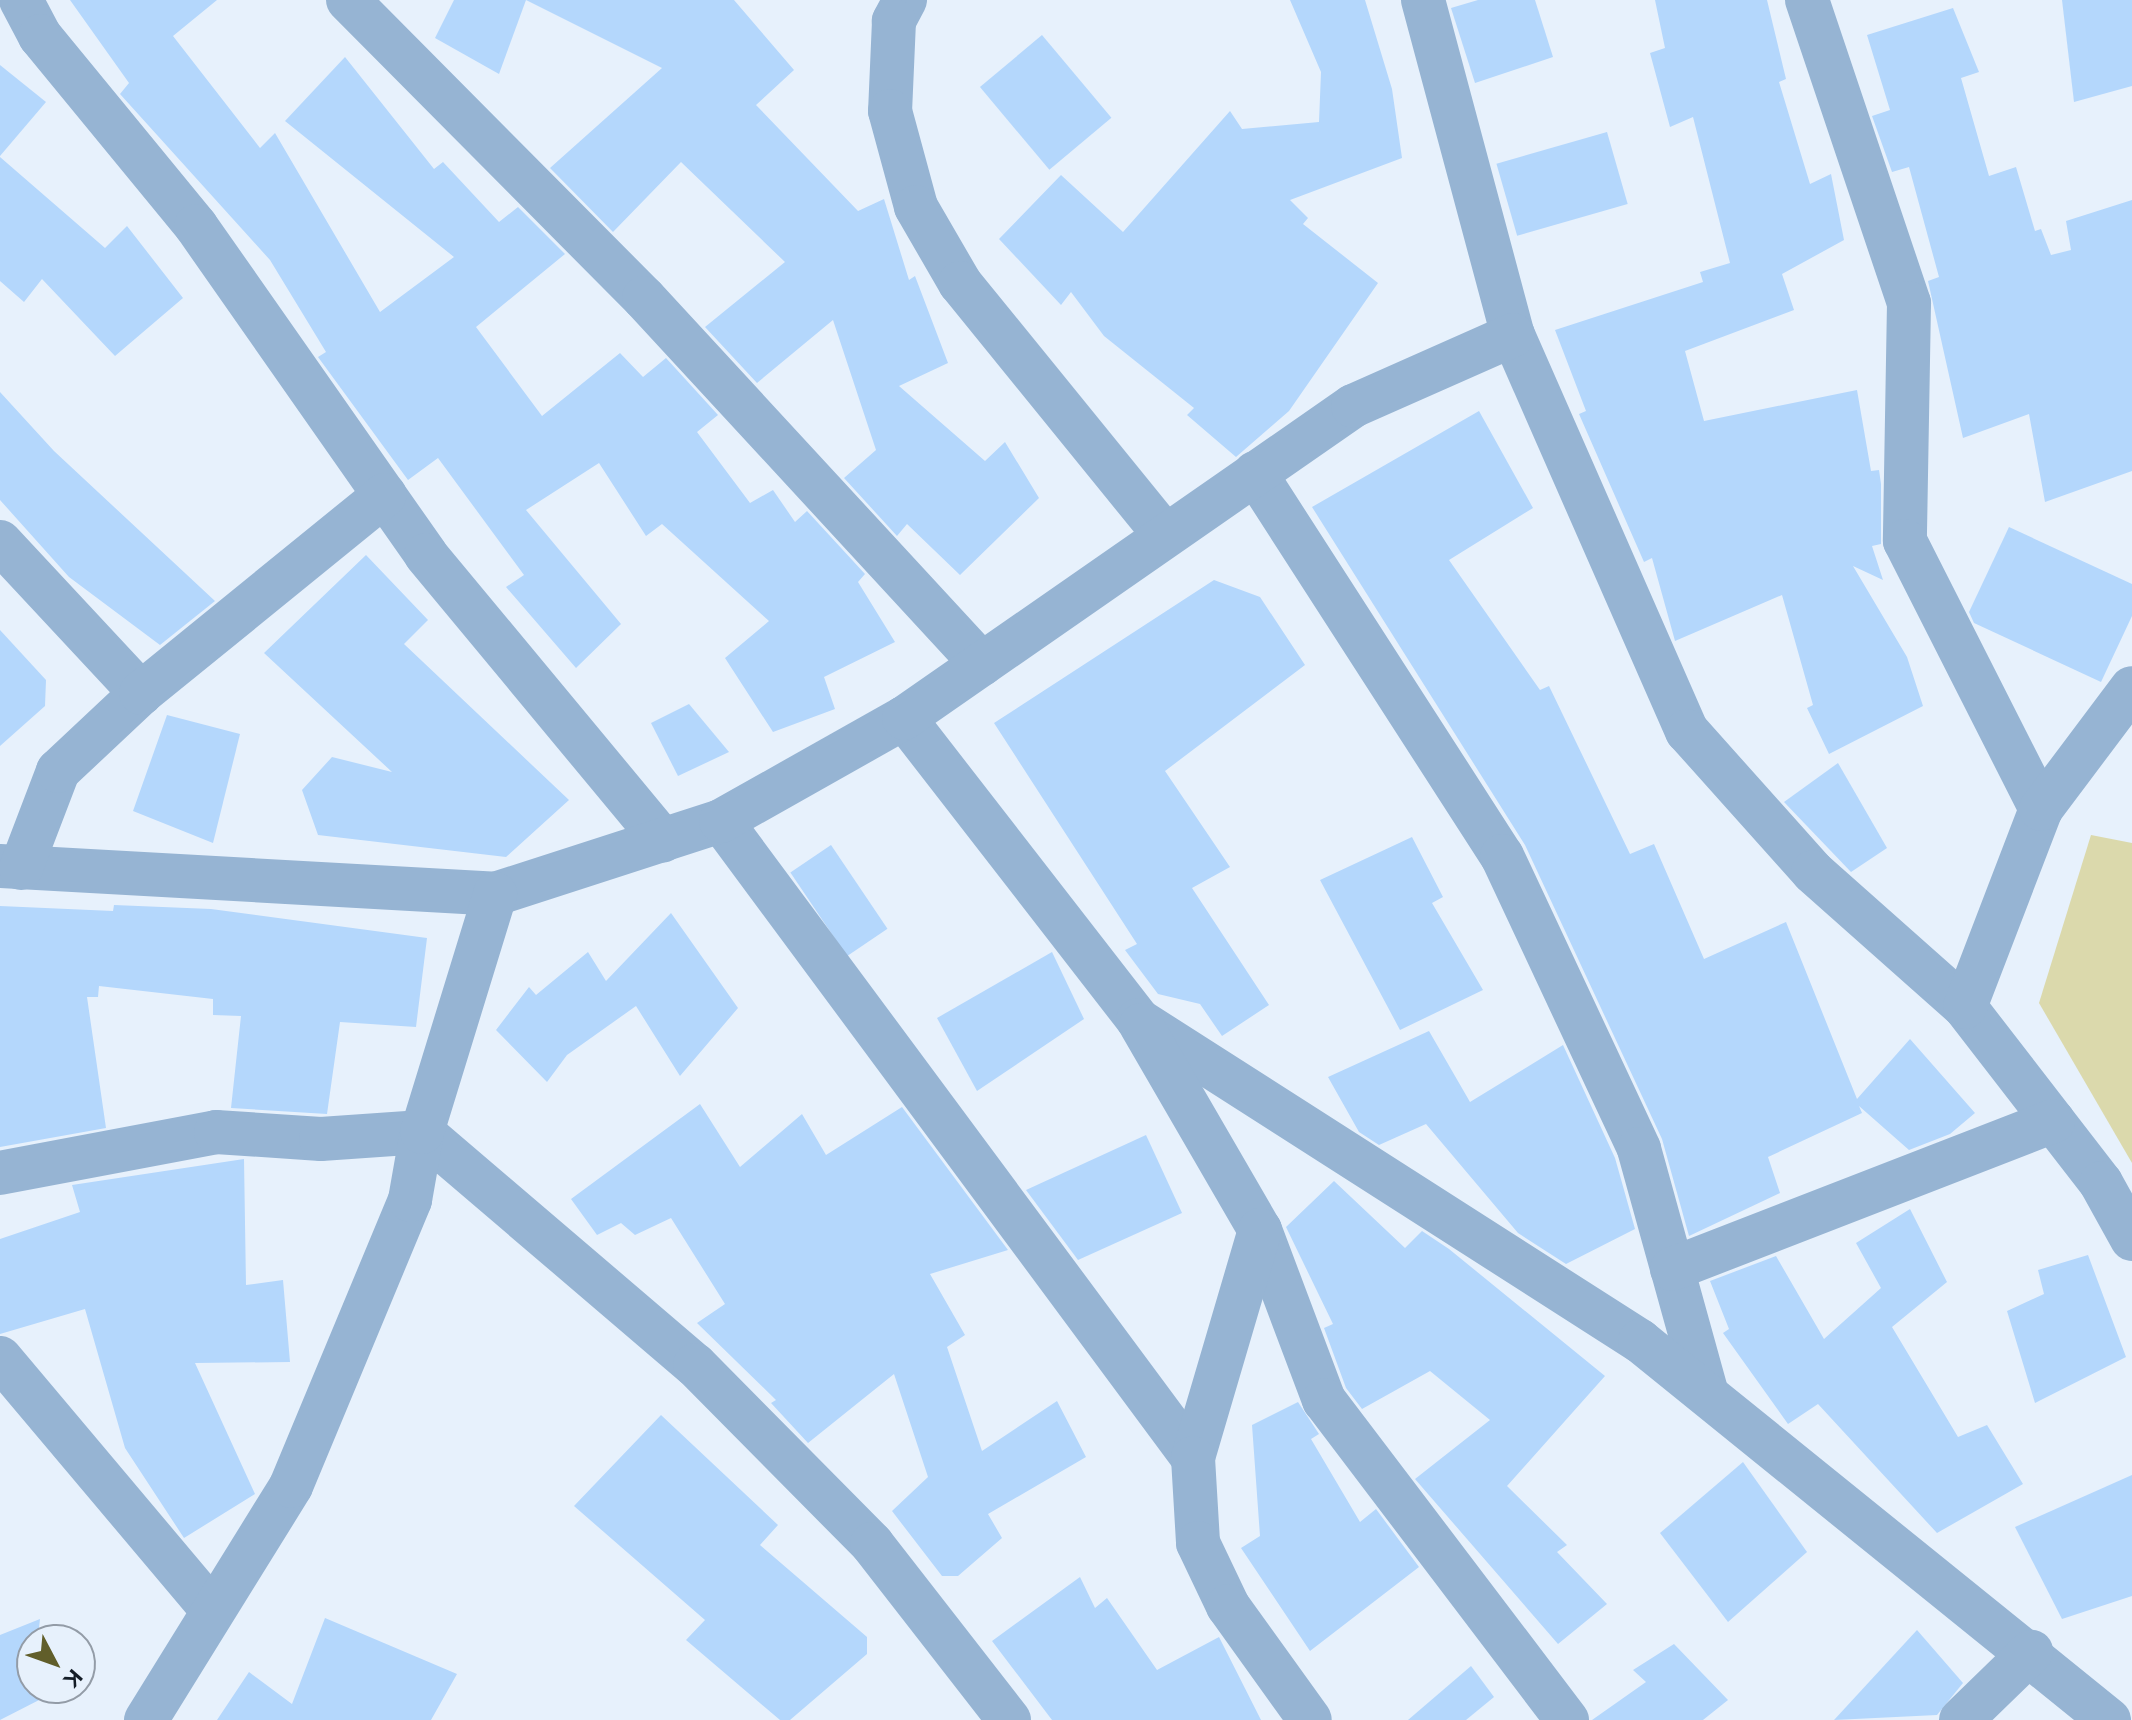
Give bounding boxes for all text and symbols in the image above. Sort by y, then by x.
north arrow [16,1624,96,1704]
text: K [58,1665,88,1693]

